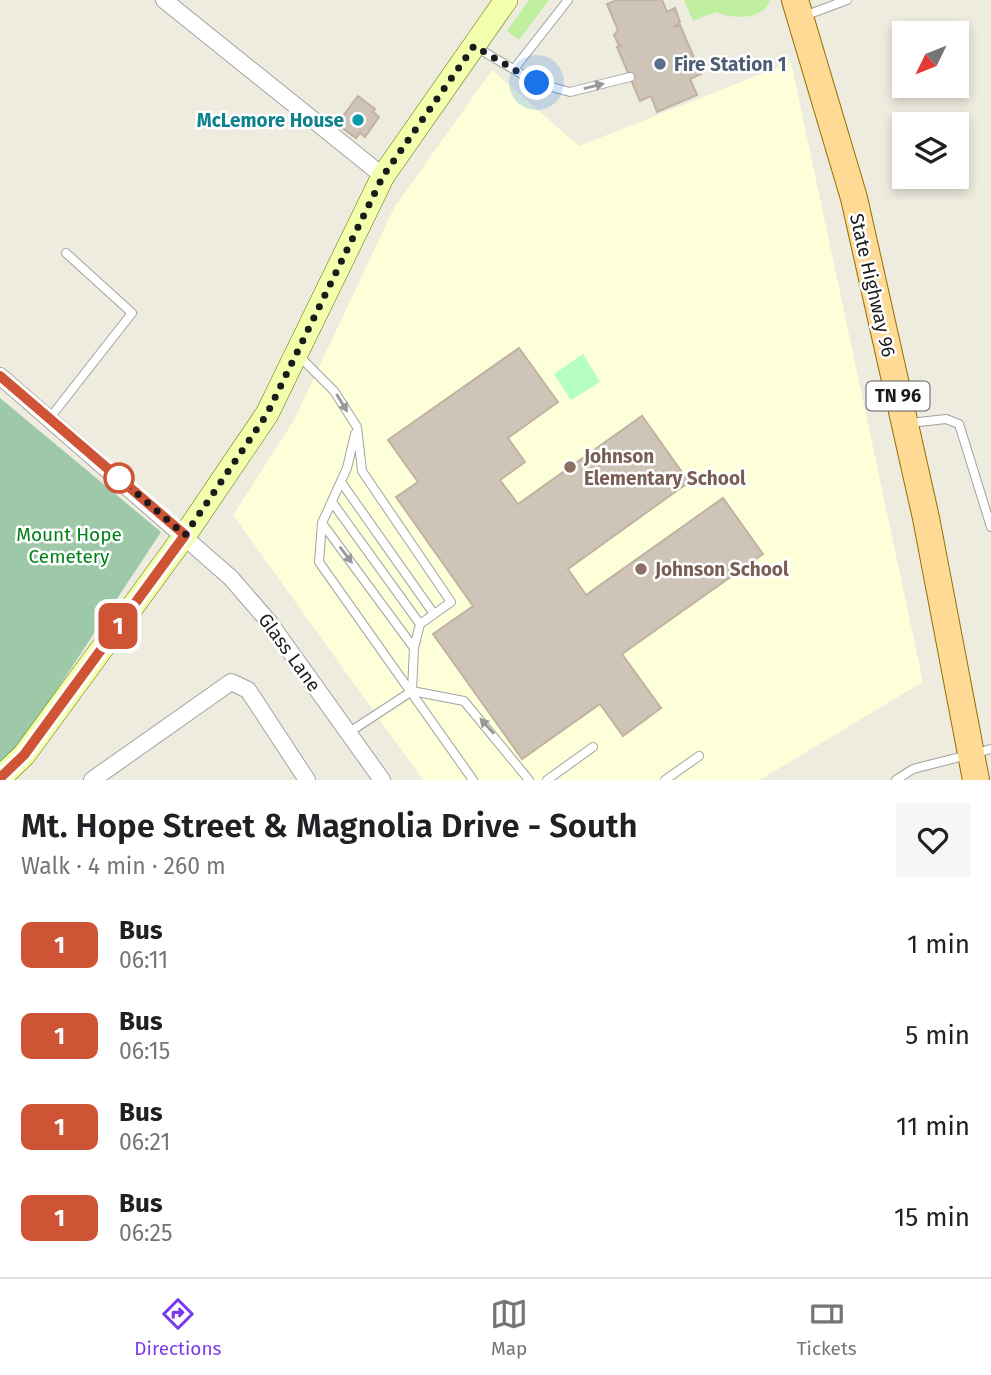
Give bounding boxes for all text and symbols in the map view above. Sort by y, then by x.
north arrow [892,21,970,98]
map controls [892,21,969,189]
place label: Fire Station 1 [674,53,787,76]
marker: Fire Station 1 [652,56,668,72]
your location [519,65,554,100]
one-way arrow [583,80,605,91]
place label: McLemore House [197,109,344,132]
marker: McLemore House [350,112,366,128]
button: layers [892,112,969,189]
street label: State Highway 96 [845,211,900,359]
road number: TN 96 [866,382,930,410]
one-way arrow [335,394,348,413]
place label: Johnson Elementary School [583,445,746,490]
marker: Johnson Elementary School [562,459,578,475]
unlabelled marker [104,463,134,493]
park label: Mount Hope Cemetery [16,523,122,568]
one-way arrow [339,545,354,563]
place label: Johnson School [654,558,789,581]
marker: Johnson School [633,561,649,577]
line badge: 1 [95,603,141,649]
street label: Glass Lane [253,609,326,696]
text: 1 [112,612,124,640]
one-way arrow [480,718,495,735]
button: heart [896,803,970,877]
text: Mt. Hope Street & Magnolia Drive - South [21,806,638,846]
text: Walk · 4 min · 260 m [21,852,226,880]
text: Bus [119,915,162,946]
text: 1 min [907,929,970,960]
text: 1 [54,931,65,959]
text: 06:11 [119,946,168,974]
text: Bus [119,1006,162,1037]
text: 5 min [905,1020,970,1051]
text: 1 [54,1022,65,1050]
text: 06:15 [119,1037,170,1065]
text: Bus [119,1097,162,1128]
text: 11 min [896,1111,970,1142]
text: 1 [54,1113,65,1141]
text: 06:21 [119,1128,170,1156]
text: Bus [119,1188,162,1219]
text: 15 min [894,1202,970,1233]
text: 1 [54,1204,65,1232]
text: 06:25 [119,1219,173,1247]
tab: Directions [134,1295,221,1360]
tab: Map [490,1295,528,1360]
tab: Tickets [797,1295,857,1360]

